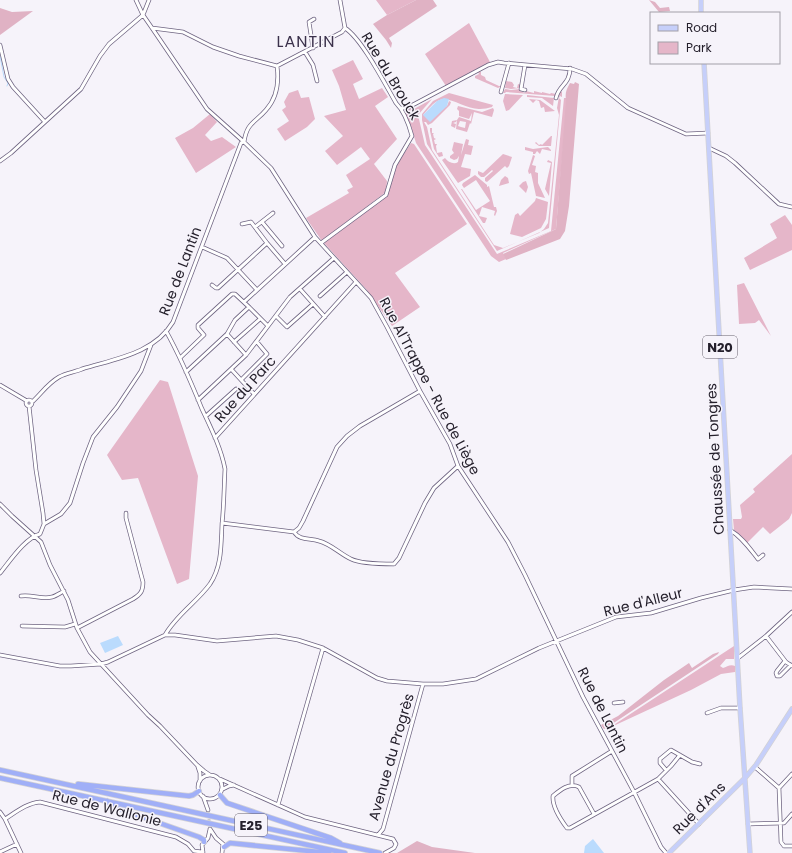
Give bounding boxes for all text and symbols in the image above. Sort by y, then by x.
legend [650,12,780,64]
text: Road [686,19,717,36]
street label: Rue du Brouck [357,28,426,124]
district label: LANTIN [277,30,335,53]
text: Park [686,39,713,56]
street label: Rue de Lantin [154,224,206,318]
street label: Rue Al'Trappe - Rue de Liège [375,294,485,478]
road number: N20 [703,336,737,358]
street label: Rue du Parc [210,351,280,427]
street label: Chaussée de Tongres [701,383,729,535]
street label: Rue d'Alleur [601,583,685,621]
street label: Rue de Lantin [573,664,633,756]
street label: Avenue du Progrès [363,691,419,823]
street label: Rue d'Ans [668,777,730,839]
street label: Rue de Wallonie [50,785,164,831]
road number: E25 [235,814,267,836]

